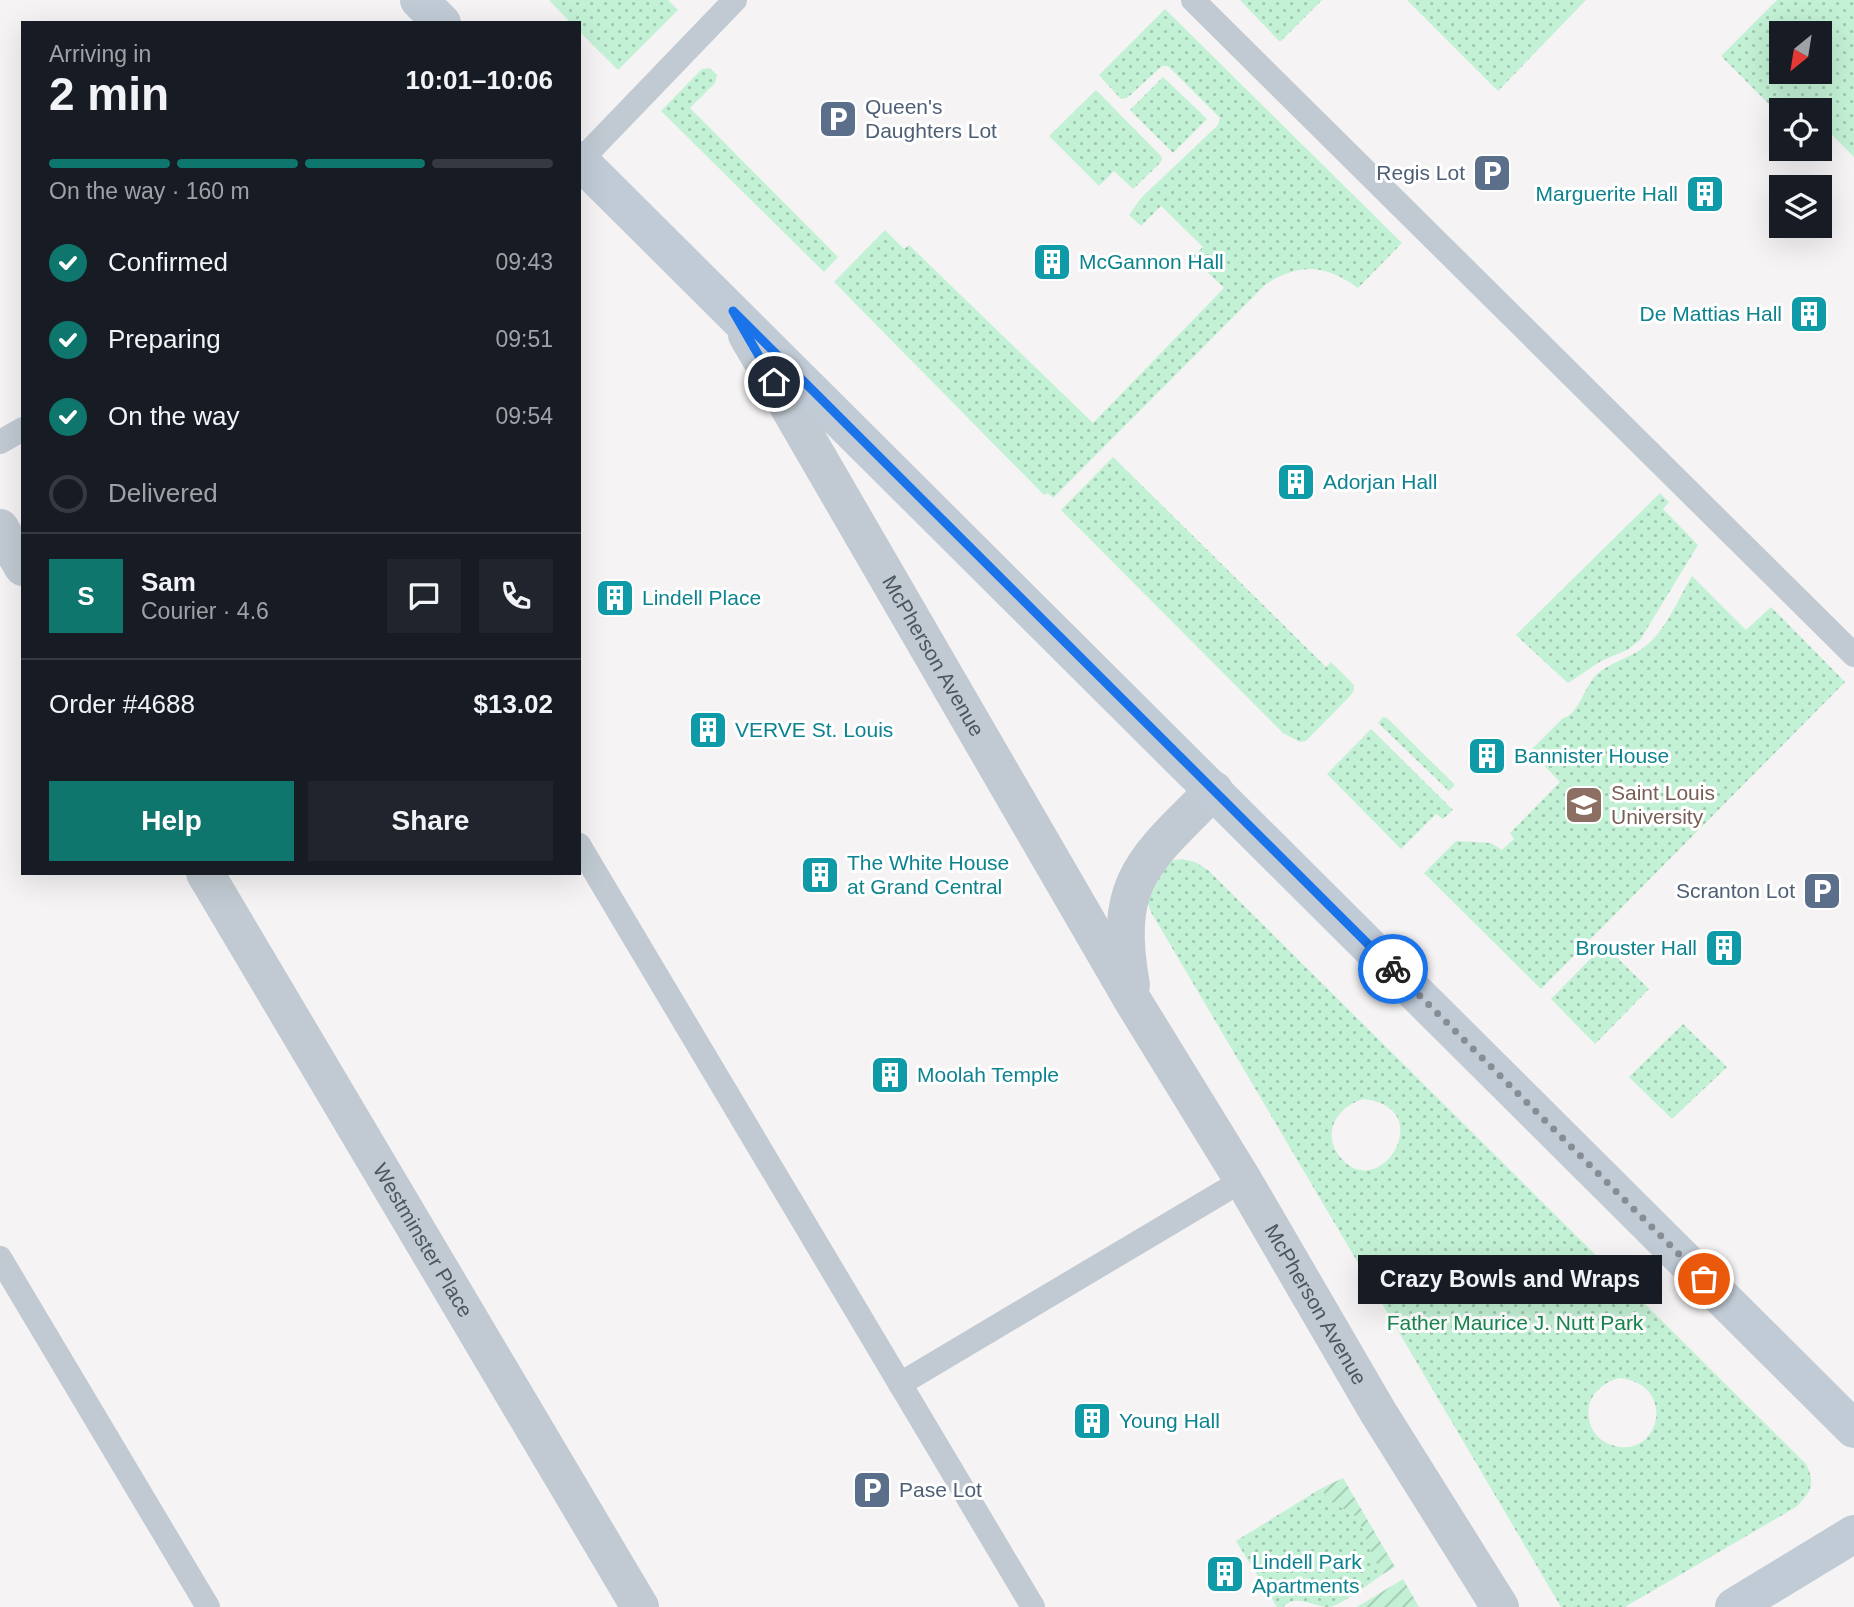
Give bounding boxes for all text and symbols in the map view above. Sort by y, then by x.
north arrow [1769,21,1832,84]
map controls [1769,21,1832,238]
text: Arriving in [49,41,151,67]
text: 10:01–10:06 [406,65,553,95]
text: 2 min [49,68,169,120]
place label: Queen's Daughters Lot [865,95,997,142]
parking icon: Queen's Daughters Lot [817,98,859,140]
button: locate [1769,98,1832,161]
parking icon: Regis Lot [1471,152,1513,194]
place label: Regis Lot [1376,161,1465,184]
building icon: Marguerite Hall [1684,173,1726,215]
button: layers [1769,175,1832,238]
text: On the way · 160 m [49,178,250,204]
place label: Marguerite Hall [1536,182,1678,205]
building icon: McGannon Hall [1031,241,1073,283]
icon: check [49,244,87,282]
text: Confirmed [108,247,228,277]
text: 09:43 [495,249,553,275]
place label: McGannon Hall [1079,250,1224,273]
building icon: De Mattias Hall [1788,293,1830,335]
place label: De Mattias Hall [1640,302,1782,325]
icon: check [49,321,87,359]
text: Preparing [108,324,221,354]
text: 09:51 [495,326,553,352]
pin [744,352,804,412]
icon: home [755,363,793,401]
icon: check [49,398,87,436]
text: On the way [108,401,240,431]
text: 09:54 [495,403,553,429]
building icon: Adorjan Hall [1275,461,1317,503]
place label: Adorjan Hall [1323,470,1437,493]
text: Delivered [108,478,218,508]
button: chat [387,559,461,633]
button: phone [479,559,553,633]
text: Sam [141,567,196,597]
street label: McPherson Avenue [878,571,989,740]
building icon: Lindell Place [594,577,636,619]
text: S [77,581,95,611]
place label: Lindell Place [642,586,761,609]
text: Courier · 4.6 [141,598,269,624]
text: Order #4688 [49,689,195,719]
text: $13.02 [473,689,553,719]
building icon: VERVE St. Louis [687,709,729,751]
place label: VERVE St. Louis [735,718,893,741]
building icon: Bannister House [1466,735,1508,777]
place label: Bannister House [1514,744,1669,767]
button: Help [49,781,294,861]
button: Share [308,781,553,861]
place label: Saint Louis University [1611,781,1715,828]
school or university icon: Saint Louis University [1563,784,1605,826]
place label: The White House at Grand Central [847,851,1009,898]
building icon: The White House at Grand Central [799,854,841,896]
parking icon: Scranton Lot [1801,870,1843,912]
place label: Scranton Lot [1676,879,1795,902]
building icon: Brouster Hall [1703,927,1745,969]
courier [1358,934,1428,1004]
place label: Brouster Hall [1576,936,1697,959]
icon: bike [1374,950,1412,988]
building icon: Moolah Temple [869,1054,911,1096]
place label: Moolah Temple [917,1063,1059,1086]
street label: Westminster Place [369,1159,478,1321]
street label: McPherson Avenue [1260,1220,1372,1389]
pin [1674,1249,1734,1309]
callout: Crazy Bowls and Wraps [1358,1254,1662,1304]
icon: bag [1685,1260,1723,1298]
text: Crazy Bowls and Wraps [1380,1266,1640,1292]
park label: Father Maurice J. Nutt Park [1387,1311,1644,1334]
building icon: Young Hall [1071,1400,1113,1442]
place label: Young Hall [1119,1409,1220,1432]
parking icon: Pase Lot [851,1469,893,1511]
place label: Pase Lot [899,1478,982,1501]
place label: Lindell Park Apartments [1252,1550,1362,1597]
building icon: Lindell Park Apartments [1204,1553,1246,1595]

